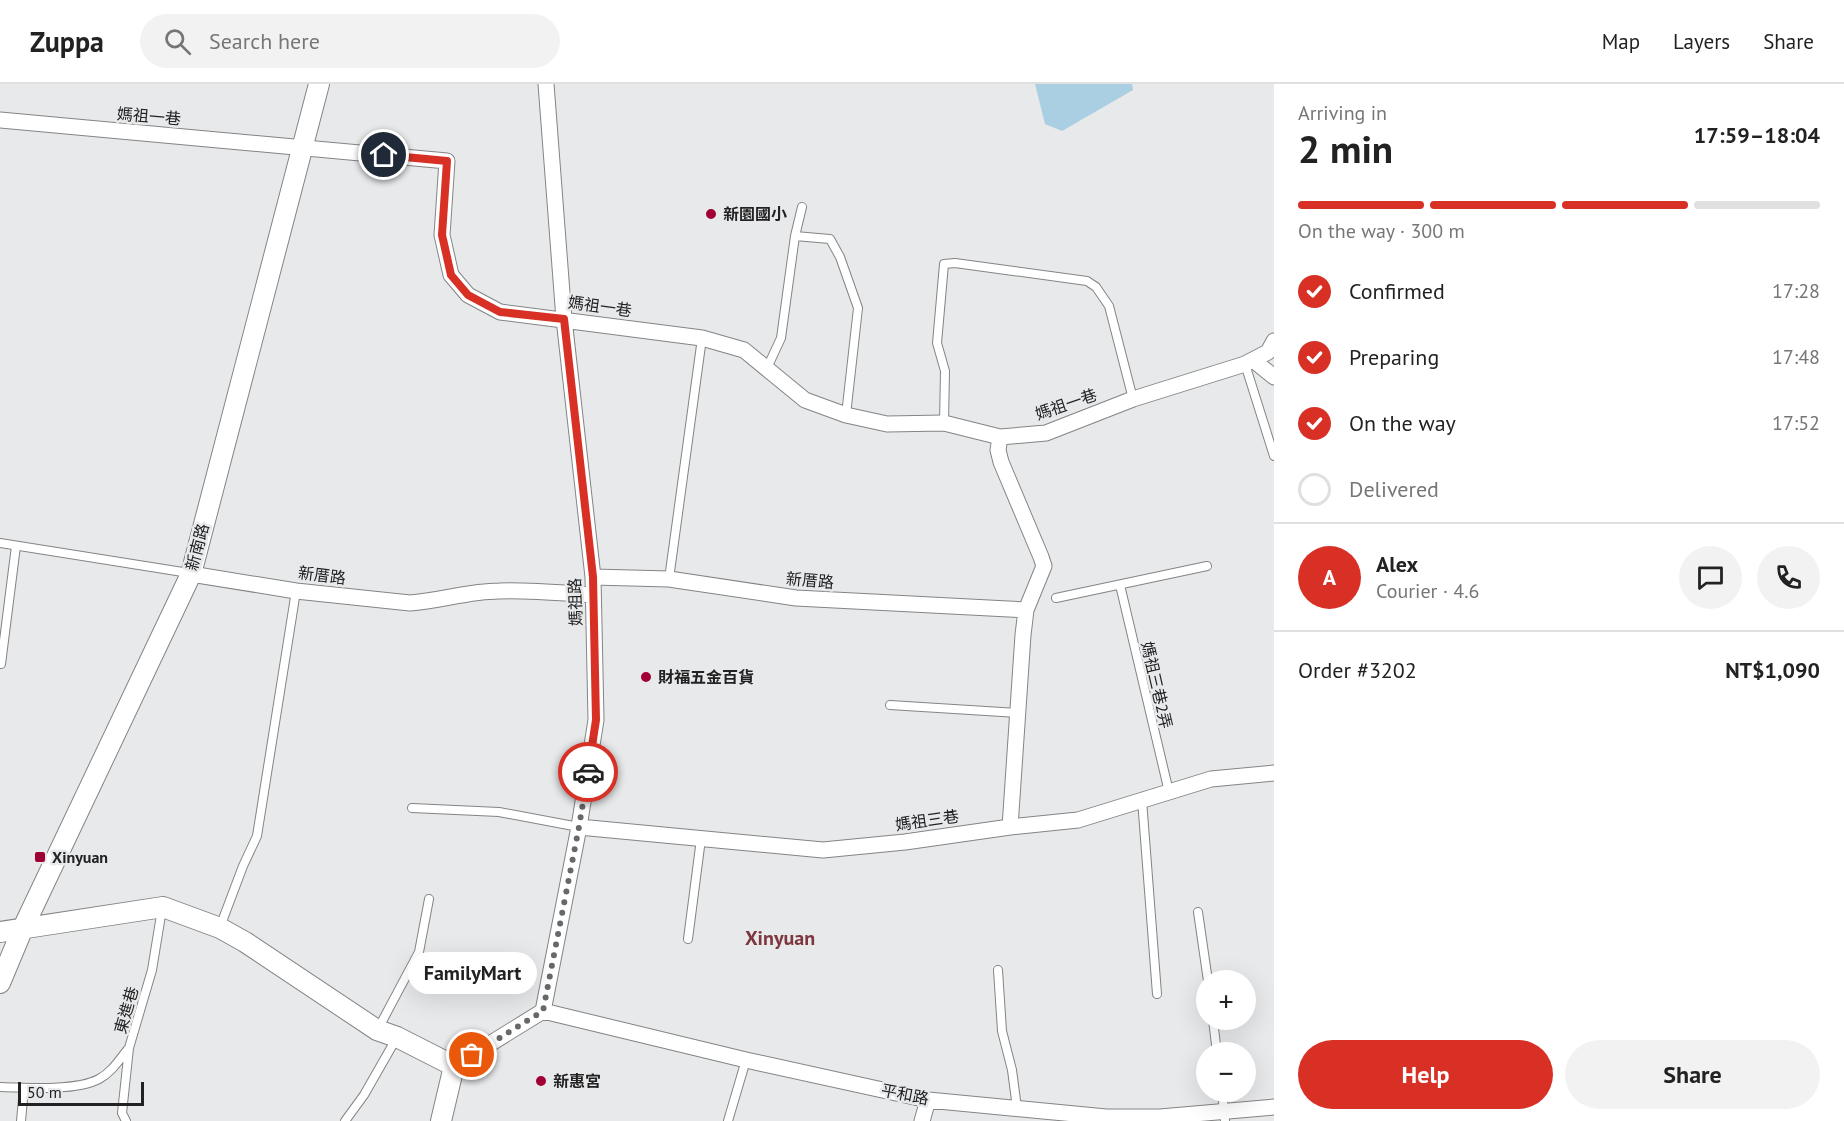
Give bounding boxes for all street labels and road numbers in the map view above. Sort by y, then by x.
street label: 媽祖一巷 [116,103,182,129]
street label: 媽祖一巷 [567,292,633,320]
street label: 媽祖一巷 [1032,384,1100,424]
street label: 新南路 [181,521,213,573]
street label: 新厝路 [297,562,347,588]
street label: 新厝路 [785,568,835,592]
street label: 媽祖路 [564,578,586,626]
street label: 媽祖三巷2弄 [1137,640,1177,730]
street label: 媽祖三巷 [894,806,960,834]
street label: 東進巷 [110,984,142,1036]
street label: 平和路 [880,1080,930,1108]

